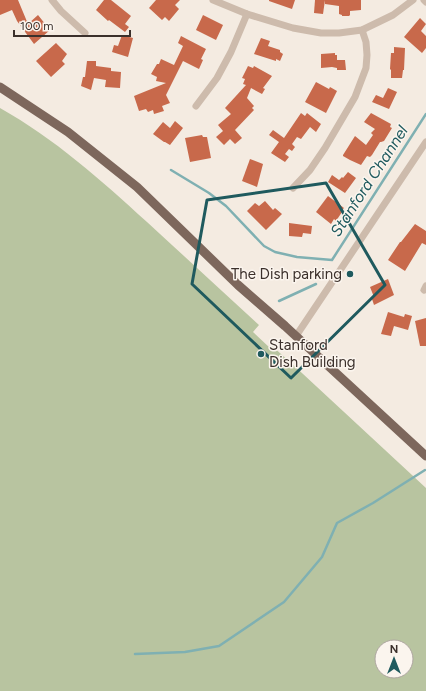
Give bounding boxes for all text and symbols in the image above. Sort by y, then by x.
scale bar [14,12,130,38]
text: 100 m [20,19,54,33]
water label: Stanford Channel [326,122,412,240]
place label: The Dish parking [231,265,342,283]
marker: The Dish parking [345,269,355,279]
place label: Stanford Dish Building [269,336,356,371]
marker: Stanford Dish Building [256,349,266,359]
north arrow [374,639,414,679]
text: N [390,643,398,656]

